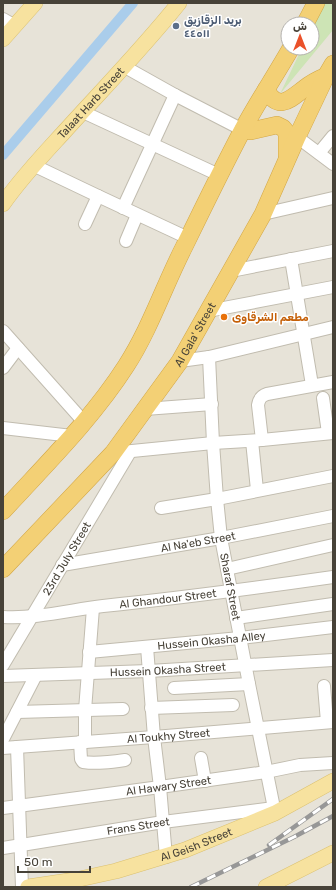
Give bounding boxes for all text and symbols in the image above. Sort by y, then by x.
place label: بريد الزقازيق ٤٤٥١١ [184,14,242,40]
north arrow [280,16,320,56]
text: ش [293,20,307,33]
marker: بريد الزقازيق ٤٤٥١١ [171,21,181,31]
street label: Talaat Harb Street [55,64,128,142]
street label: Al Gala' Street [172,300,219,370]
place label: مطعم الشرقاوى [232,311,309,325]
marker: مطعم الشرقاوى [219,312,229,322]
street label: 23rd July Street [40,519,94,598]
street label: Al Na'eb Street [160,529,237,555]
street label: Sharaf Street [217,552,243,622]
street label: Al Ghandour Street [119,587,218,611]
street label: Hussein Okasha Alley [157,629,266,653]
street label: Hussein Okasha Street [110,660,227,679]
street label: Al Toukhy Street [127,726,211,746]
street label: Al Hawary Street [125,774,213,798]
street label: Frans Street [106,815,171,838]
street label: Al Geish Street [159,825,235,864]
scale bar [18,848,90,874]
text: 50 m [24,855,52,869]

